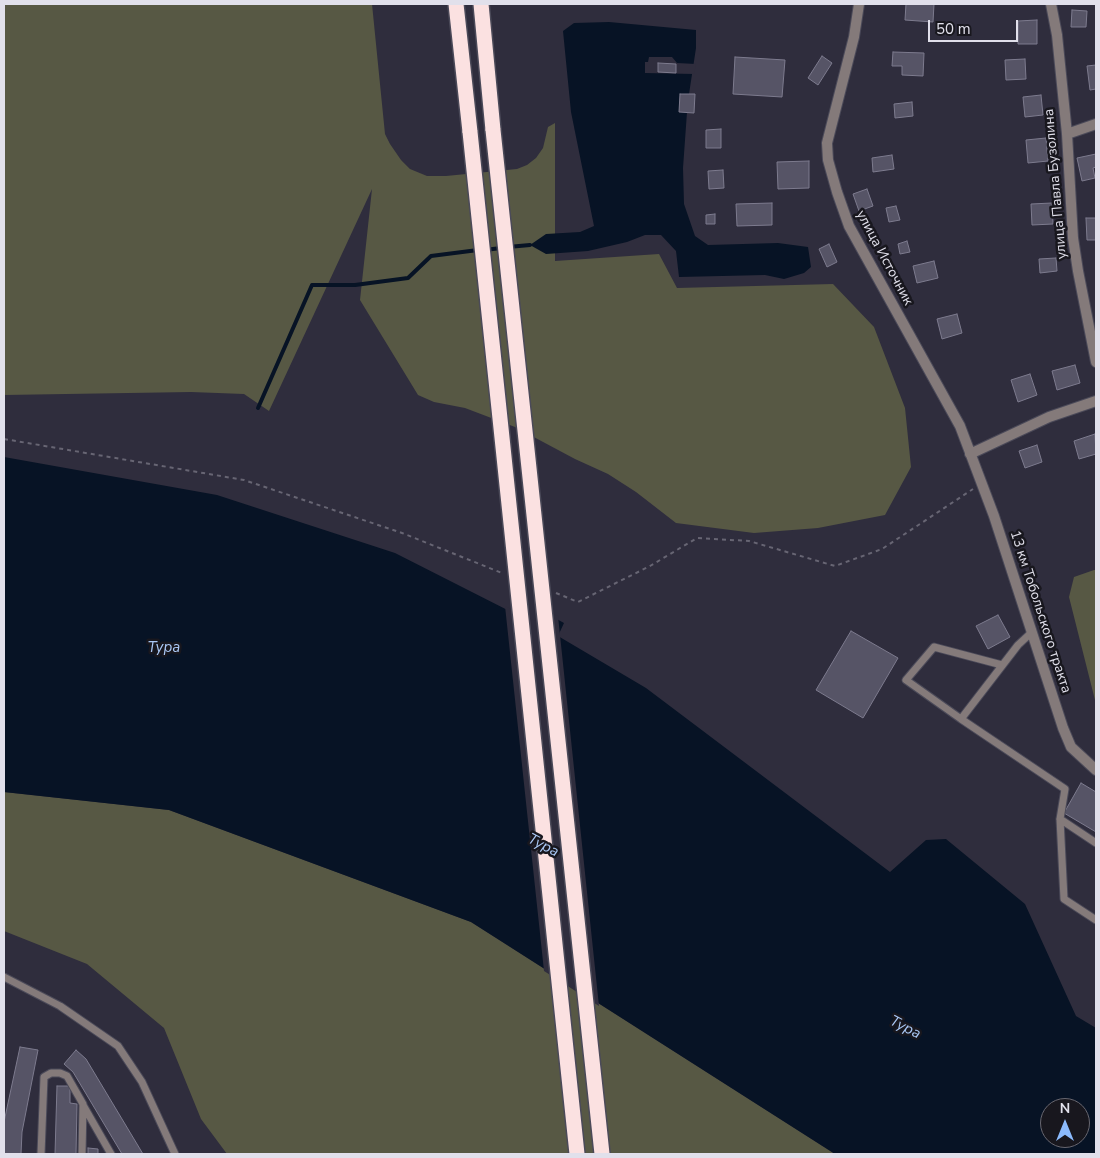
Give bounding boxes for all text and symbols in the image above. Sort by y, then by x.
scale bar [930,10,1020,42]
text: 50 m [936,19,971,39]
street label: улица Павла Бузолина [1041,108,1071,260]
street label: улица Источник [852,208,916,308]
street label: 13 км Тобольского тракта [1006,529,1074,695]
water label: Тура [148,639,180,657]
water label: Тура [524,831,562,861]
water label: Тура [886,1013,924,1043]
north arrow [1040,1098,1090,1148]
text: N [1060,1099,1070,1118]

